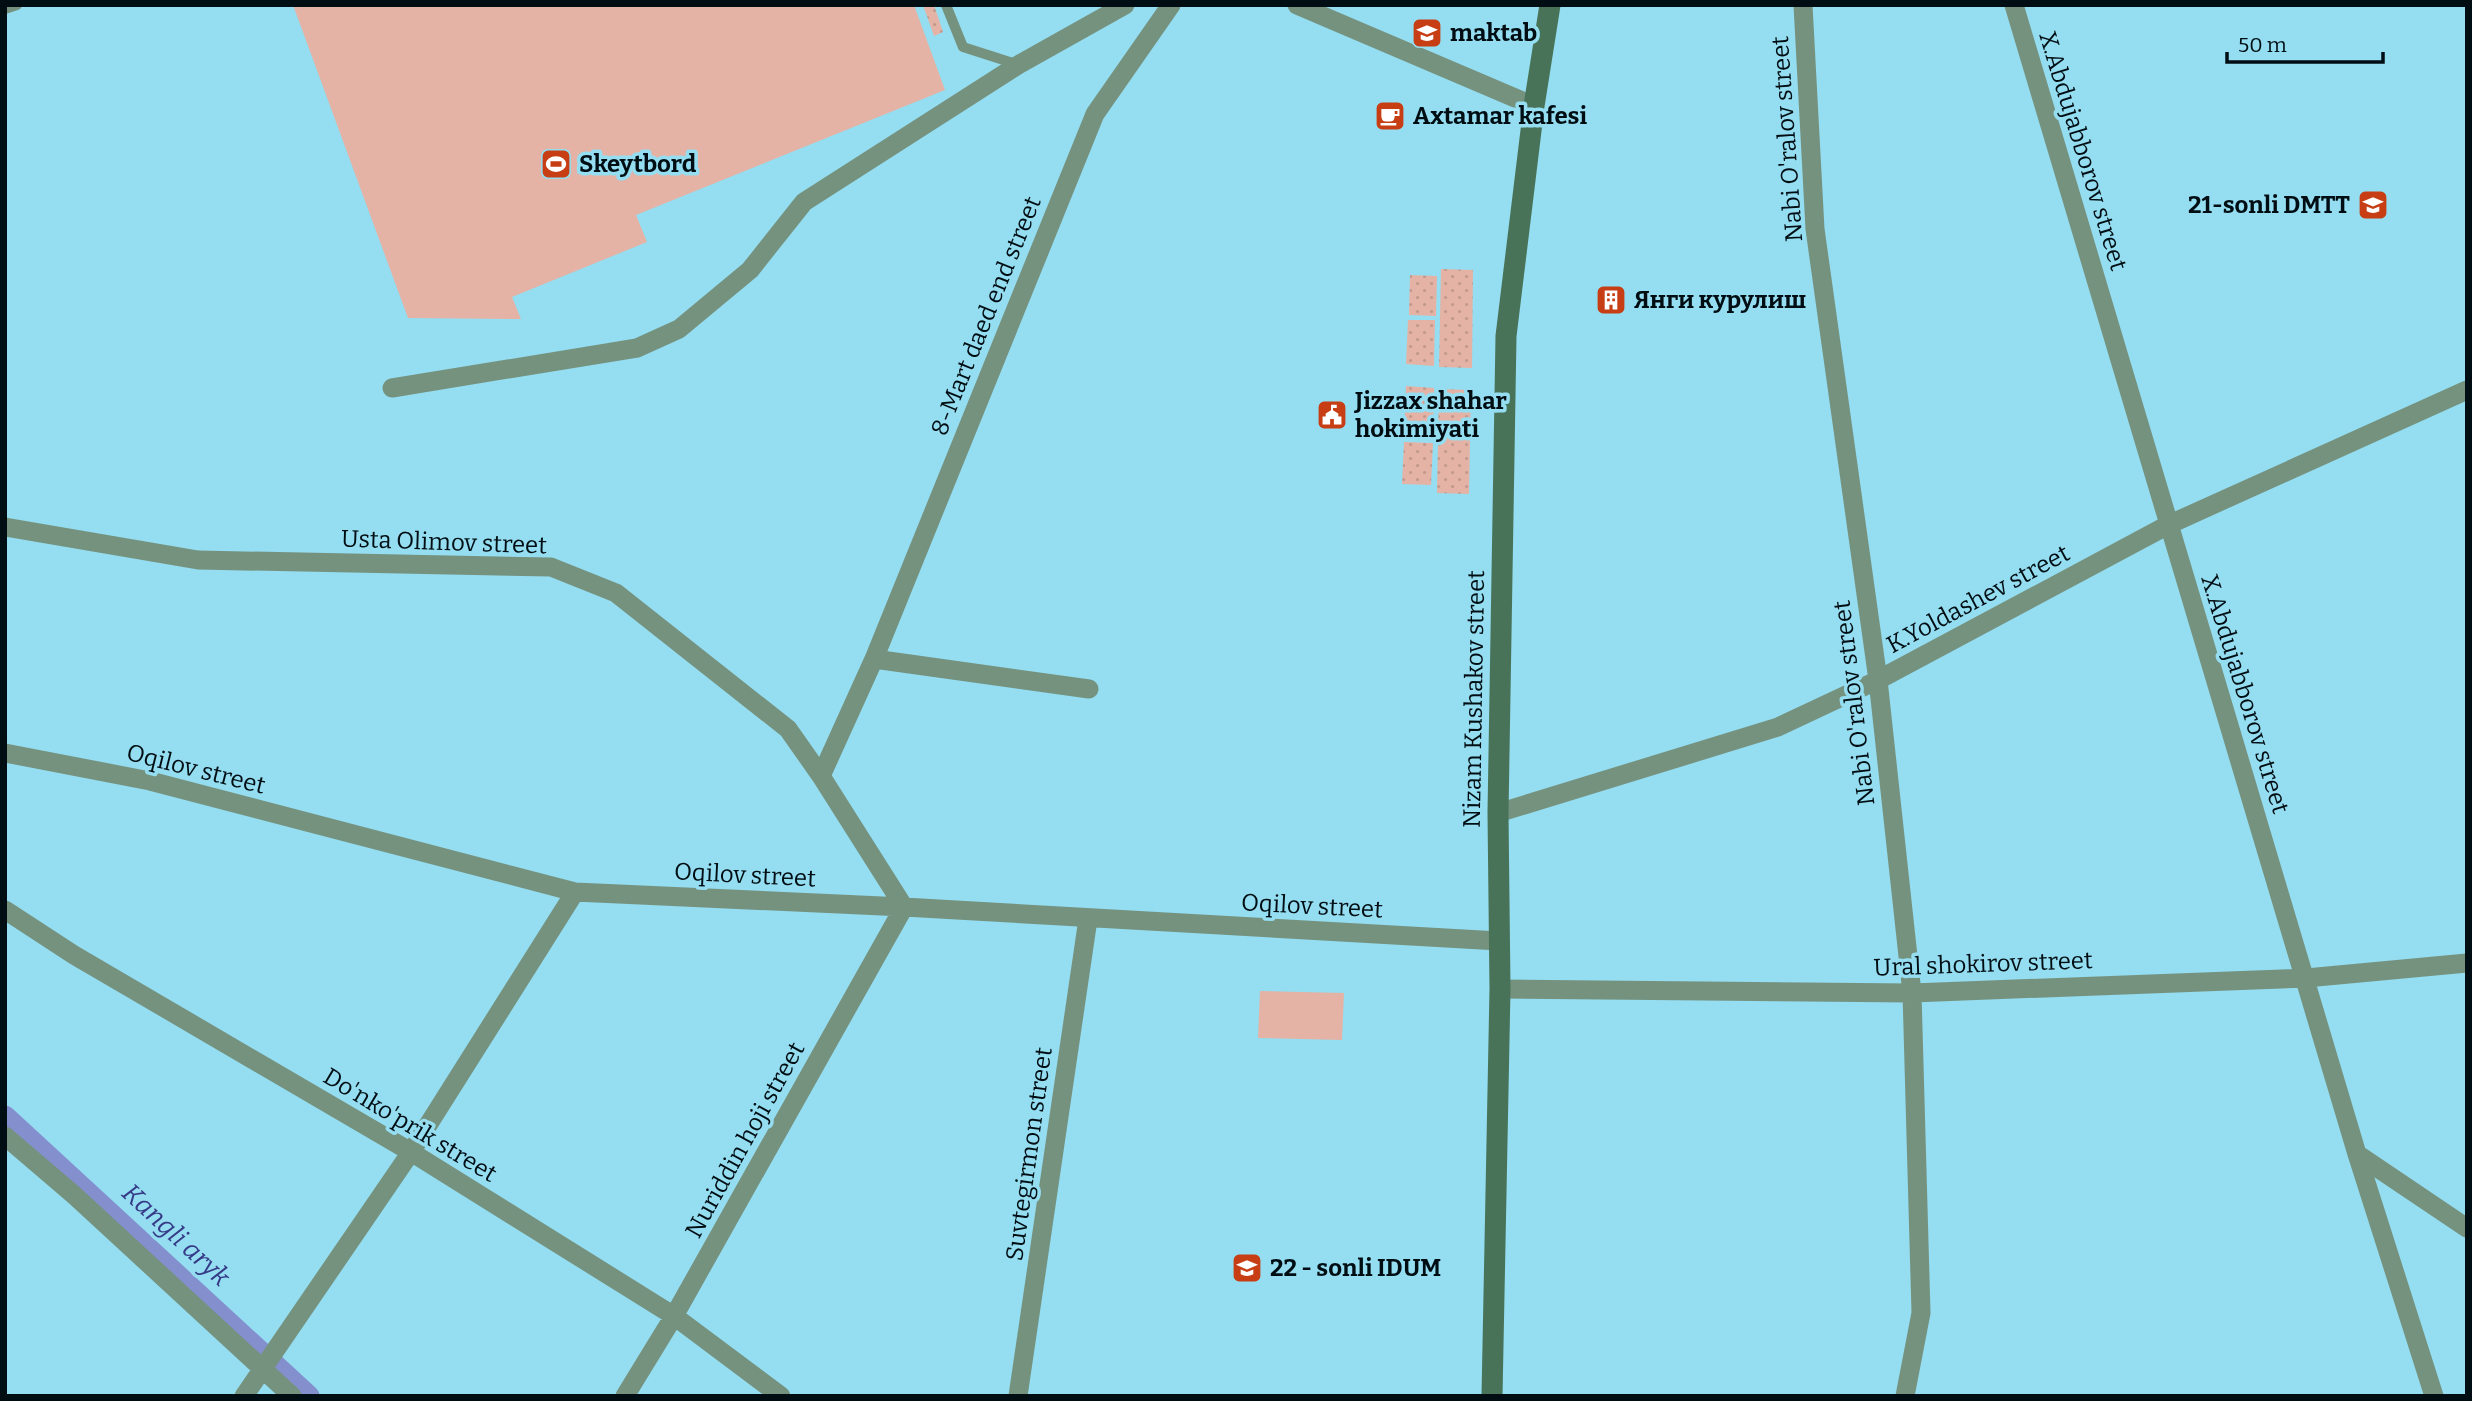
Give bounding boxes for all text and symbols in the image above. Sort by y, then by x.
school or university icon: maktab [1410,16,1444,50]
place label: maktab [1450,19,1537,47]
scale bar [2227,21,2383,65]
street label: X.Abdujabborov street [2033,28,2133,274]
text: 50 m [2238,32,2287,58]
street label: Nabi O'ralov street [1766,35,1808,243]
cafe icon: Axtamar kafesi [1373,99,1407,133]
place label: Axtamar kafesi [1413,102,1587,130]
sports icon: Skeytbord [539,147,573,181]
place label: Skeytbord [579,150,697,178]
school or university icon: 21-sonli DMTT [2356,188,2390,222]
place label: 21-sonli DMTT [2188,191,2350,219]
street label: 8-Mart daed end street [925,192,1047,440]
building icon: Янги курулиш [1594,283,1628,317]
place label: Янги курулиш [1634,286,1806,314]
place label: Jizzax shahar hokimiyati [1353,387,1507,443]
public building icon: Jizzax shahar hokimiyati [1315,398,1349,432]
street label: Usta Olimov street [341,524,548,560]
street label: K.Yoldashev street [1882,539,2074,659]
street label: Nizam Kushakov street [1458,570,1490,828]
street label: X.Abdujabborov street [2195,571,2295,817]
street label: Nabi O'ralov street [1827,599,1880,807]
street label: Oqilov street [124,738,268,800]
street label: Oqilov street [673,857,817,893]
street label: Oqilov street [1240,888,1384,924]
street label: Ural shokirov street [1873,946,2093,982]
street label: Nuriddin hoji street [680,1037,811,1243]
street label: Suvtegirmon street [1000,1045,1058,1263]
street label: Do'nko'prik street [318,1062,502,1188]
water label: Kangli aryk [116,1177,237,1293]
school or university icon: 22 - sonli IDUM [1230,1251,1264,1285]
place label: 22 - sonli IDUM [1270,1254,1441,1282]

